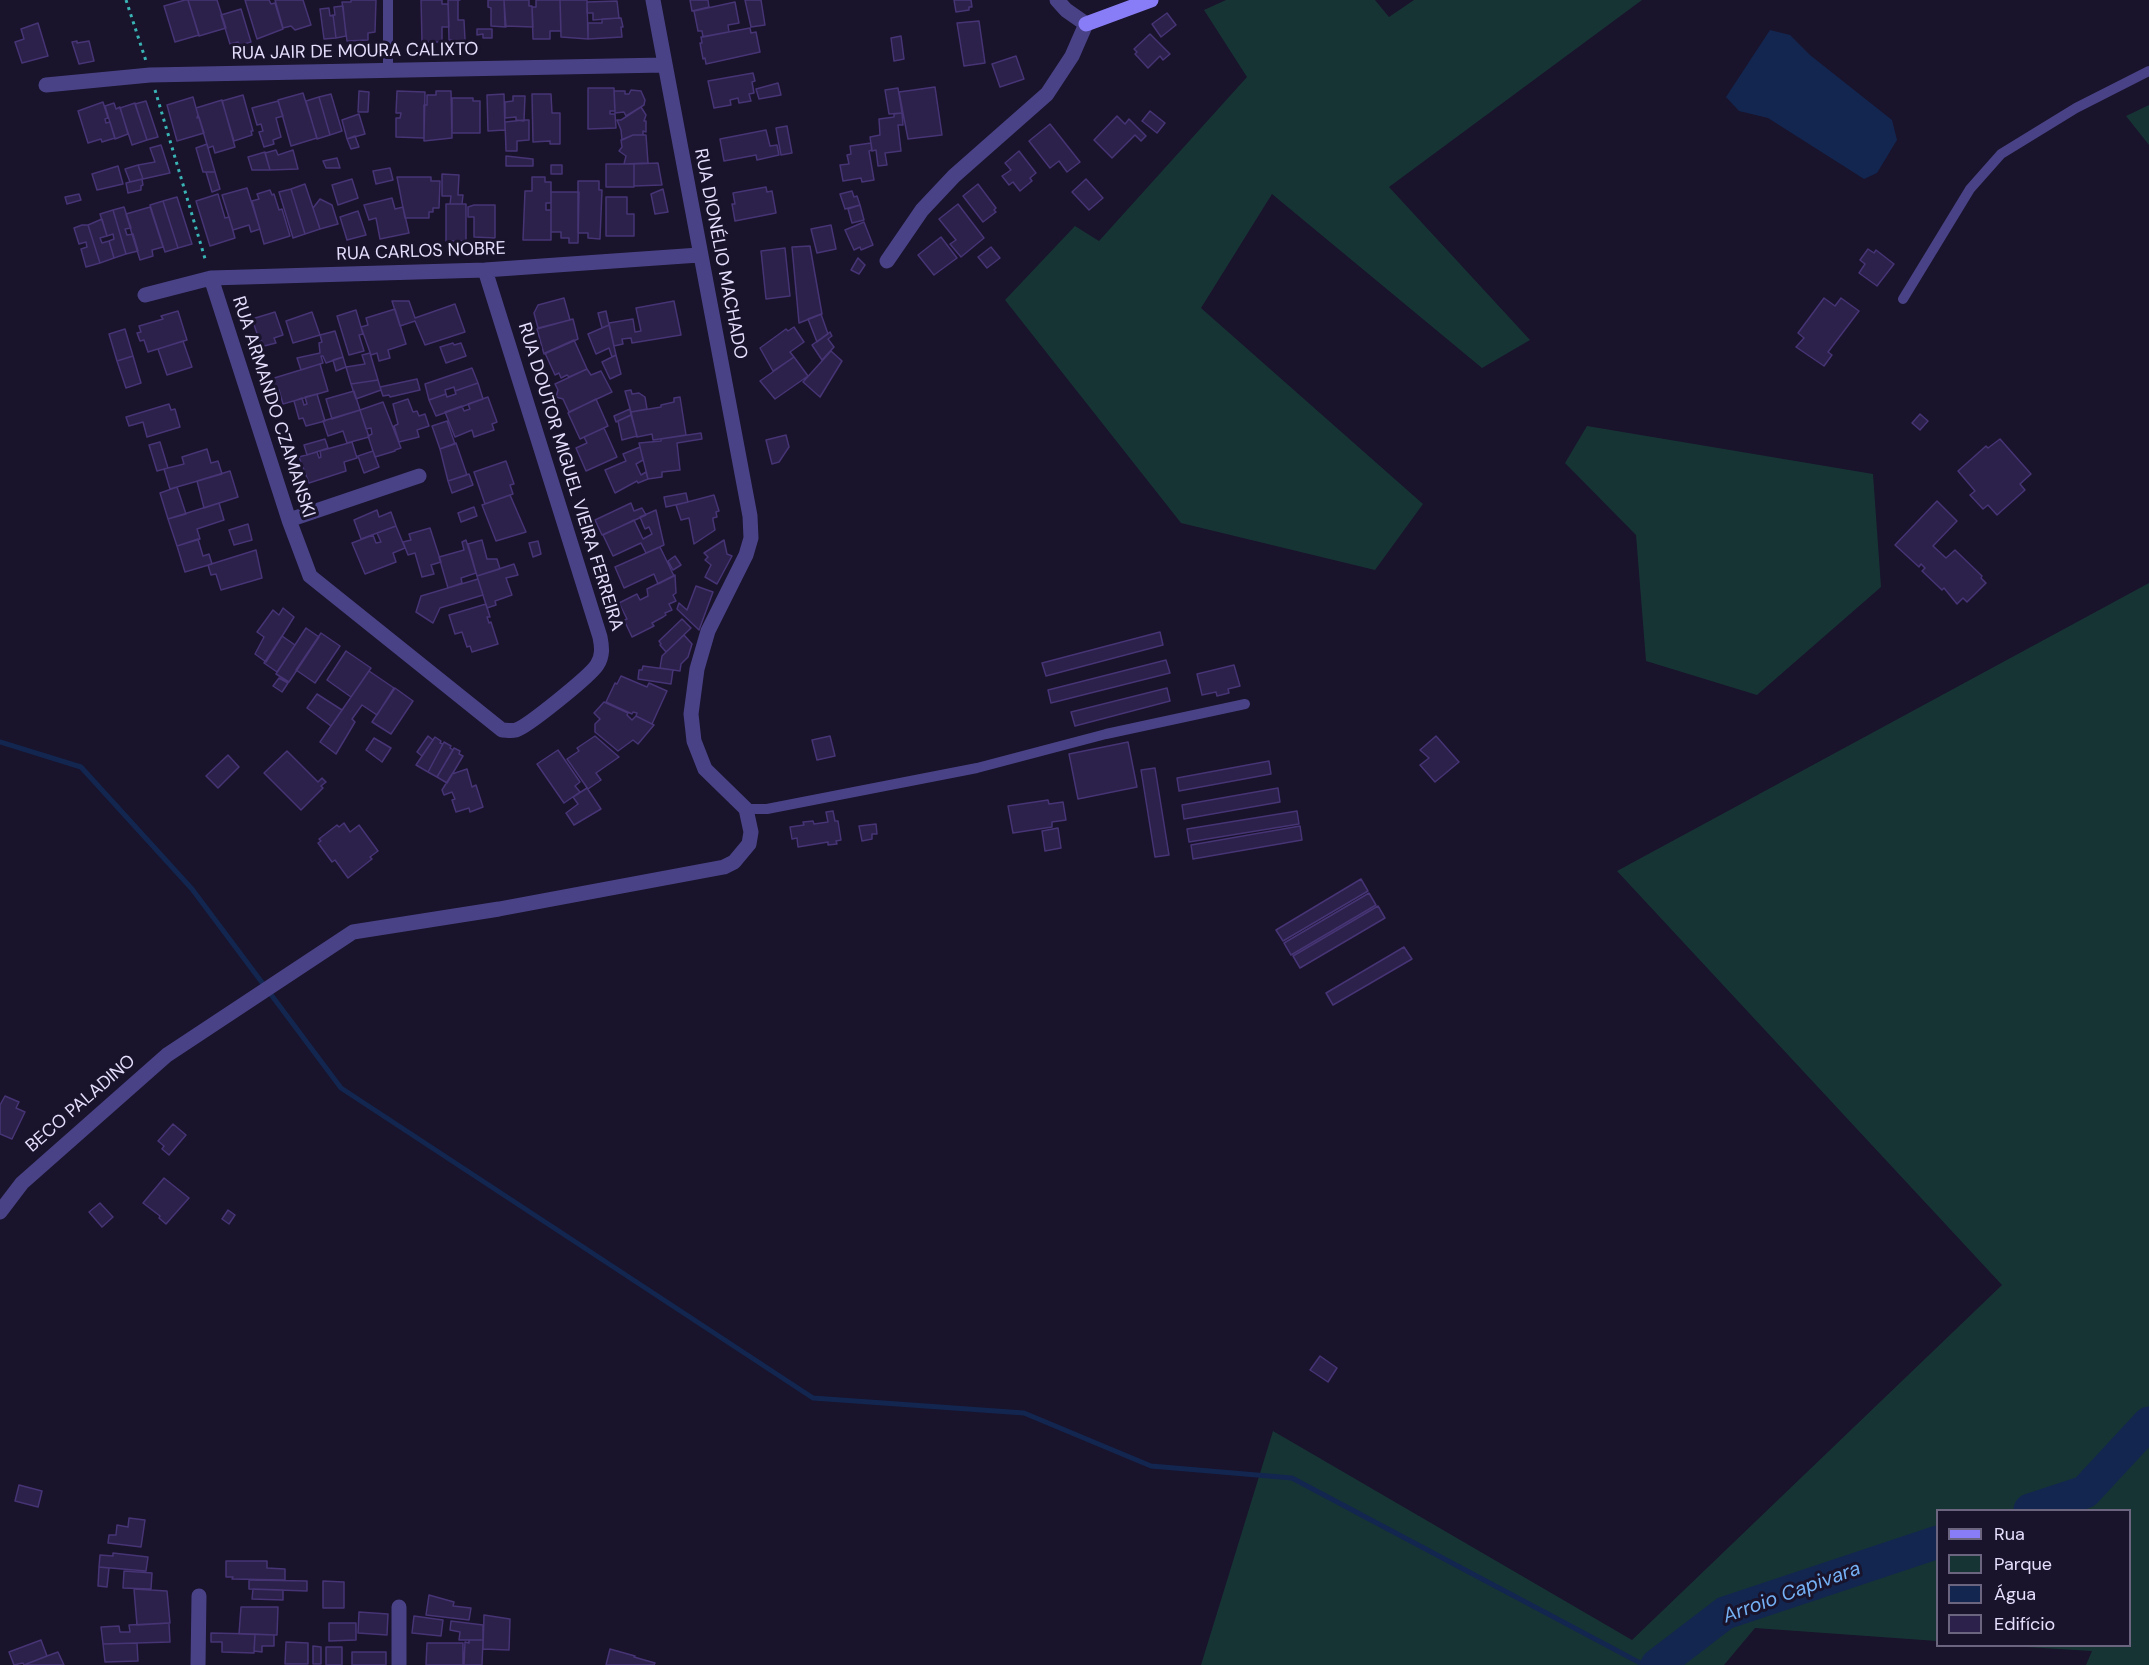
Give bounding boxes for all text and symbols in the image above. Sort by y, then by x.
street label: RUA JAIR DE MOURA CALIXTO [231,39,479,65]
street label: RUA DIONÉLIO MACHADO [689,147,751,361]
street label: RUA CARLOS NOBRE [336,238,506,266]
street label: RUA ARMANDO CZAMANSKI [227,294,319,520]
street label: RUA DOUTOR MIGUEL VIEIRA FERREIRA [513,320,627,634]
street label: BECO PALADINO [22,1051,140,1157]
legend [1936,1509,2131,1647]
text: Rua [1994,1522,2025,1546]
text: Parque [1994,1552,2052,1576]
water label: Arroio Capivara [1720,1557,1864,1629]
text: Água [1994,1582,2036,1606]
text: Edifício [1994,1612,2055,1636]

